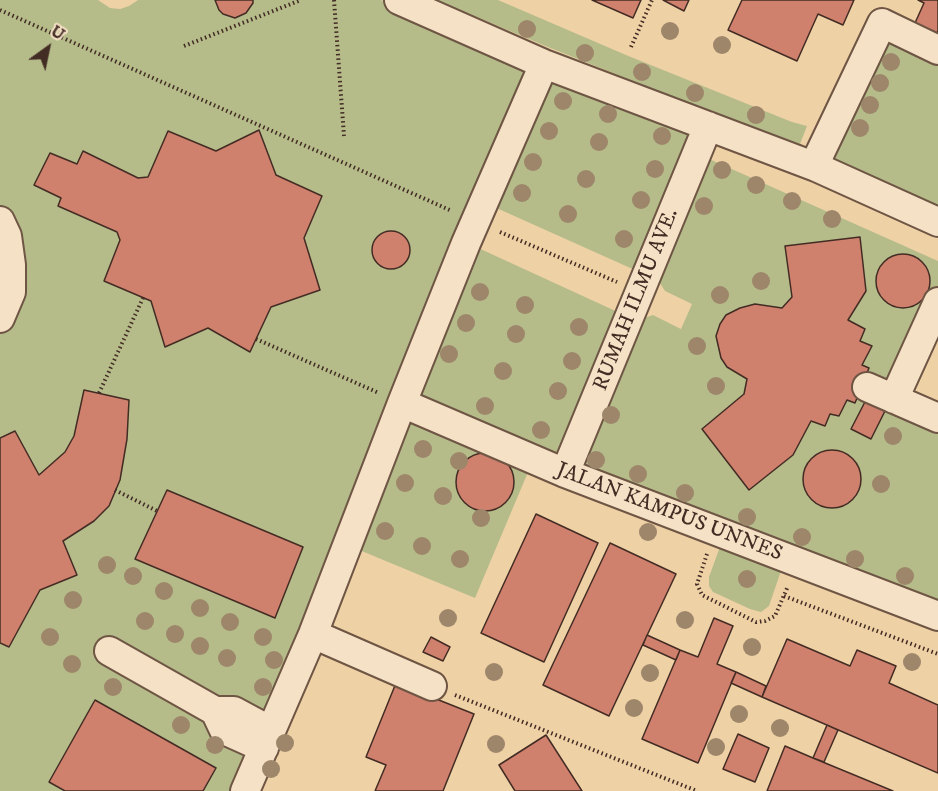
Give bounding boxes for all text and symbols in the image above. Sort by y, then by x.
north arrow [18,18,78,78]
text: U [47,21,68,45]
street label: RUMAH ILMU AVE. [589,205,685,395]
street label: JALAN KAMPUS UNNES [552,458,786,568]

